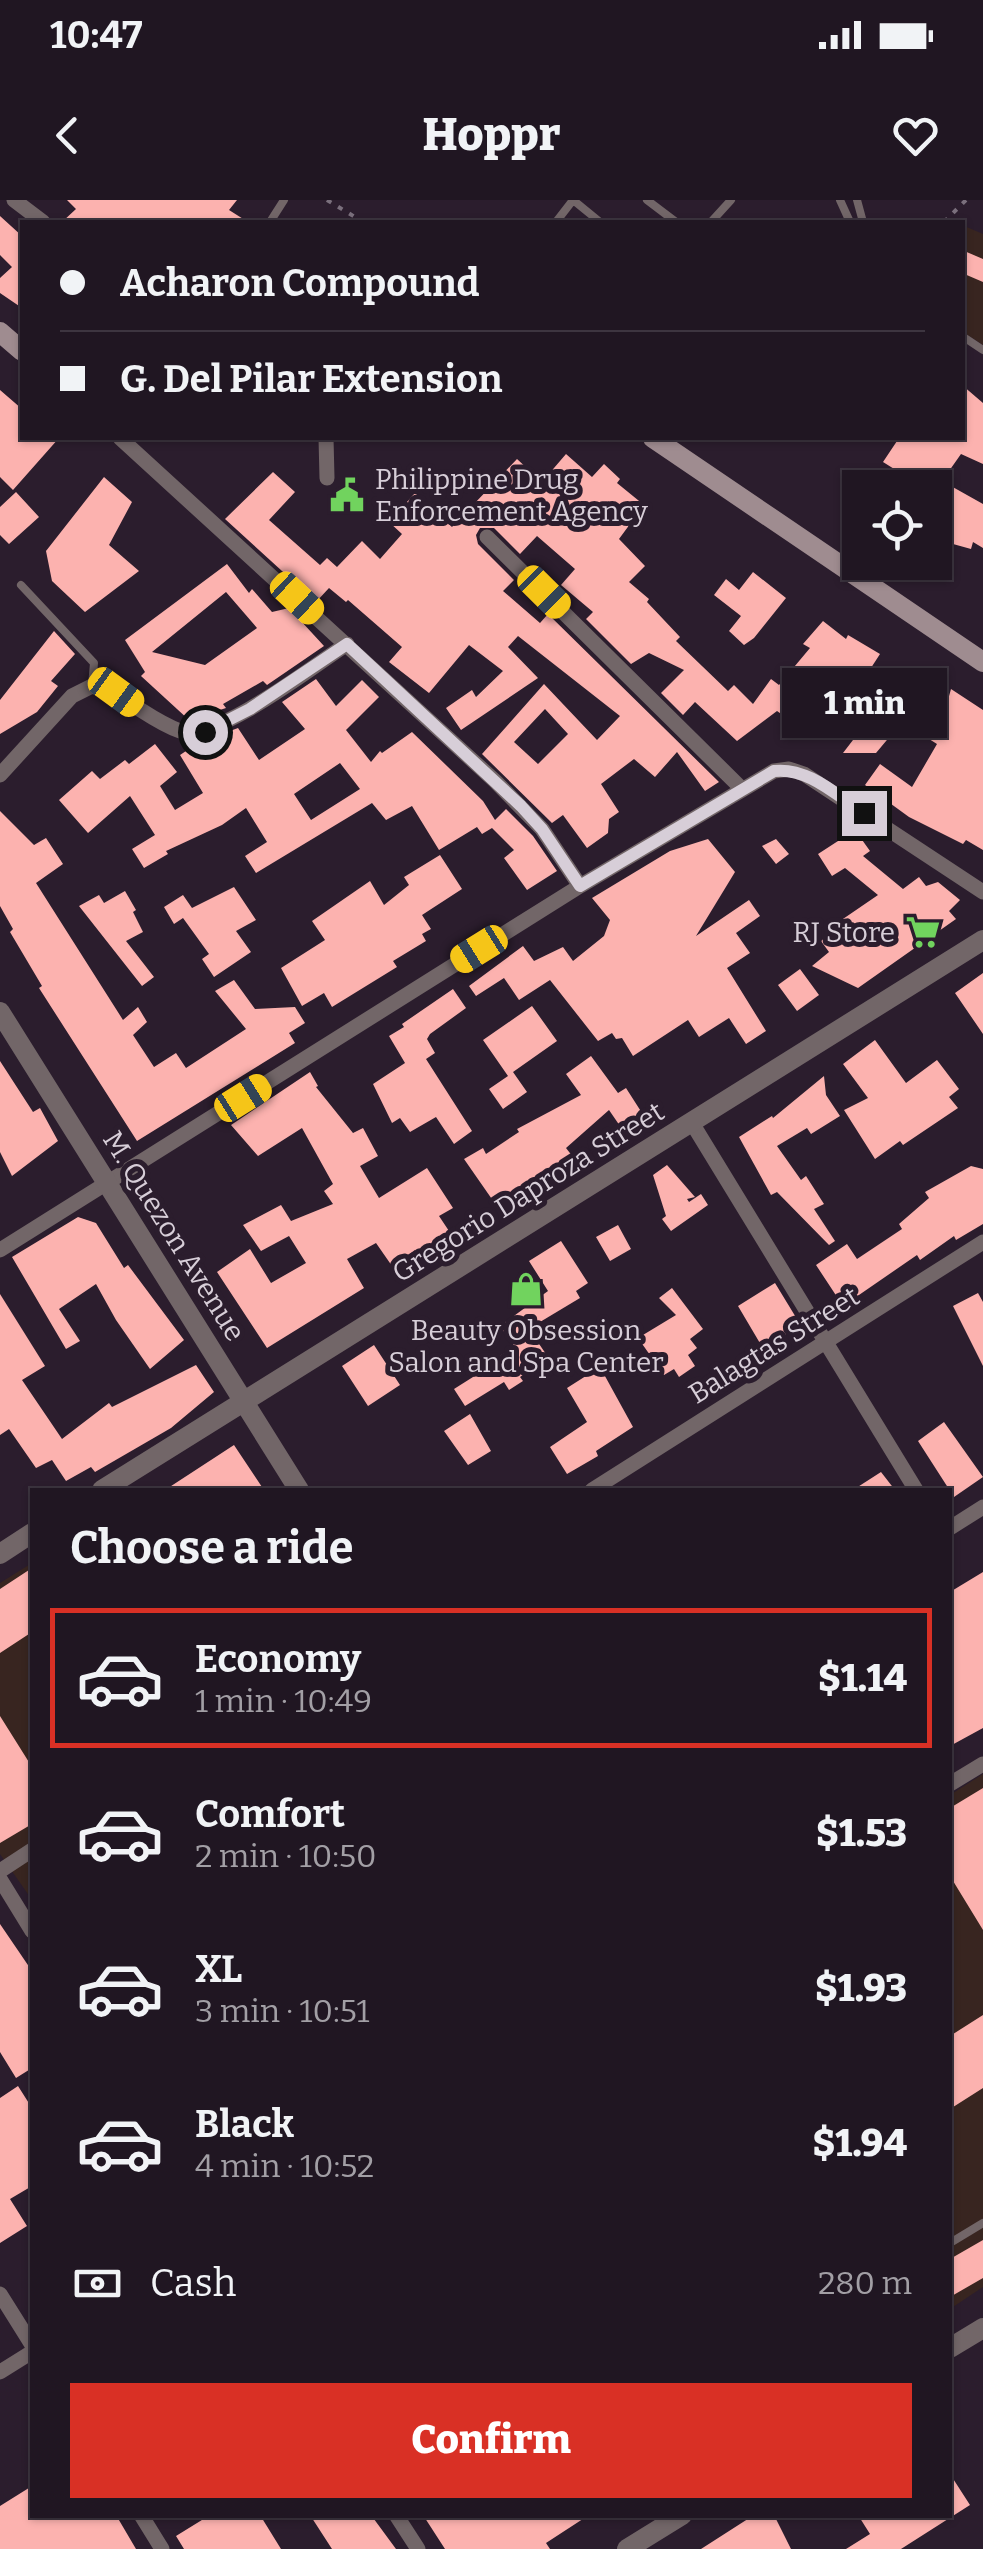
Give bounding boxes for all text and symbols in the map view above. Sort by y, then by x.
text: 10:47 [50,12,143,58]
icon: back [40,108,95,163]
text: Hoppr [422,108,561,162]
icon: heart [888,108,943,163]
text: Acharon Compound [120,260,480,306]
text: G. Del Pilar Extension [120,356,502,402]
place label: Philippine Drug Enforcement Agency [375,463,648,528]
map controls [842,470,952,580]
button: locate [842,470,952,580]
public building icon: Philippine Drug Enforcement Agency [328,476,366,514]
car [512,560,576,624]
car [265,567,329,629]
car [83,662,149,722]
callout: 1 min [782,668,946,738]
text: 1 min [824,684,905,722]
route start [183,710,228,755]
route end [842,791,887,836]
supermarket icon: RJ Store [904,913,942,951]
place label: RJ Store [792,916,895,949]
car [446,920,512,978]
car [210,1069,276,1127]
street label: Gregorio Daproza Street [386,1095,670,1289]
street label: M. Quezon Avenue [96,1125,252,1347]
shop icon: Beauty Obsession Salon and Spa Center [507,1270,545,1308]
street label: Balagtas Street [683,1279,865,1411]
place label: Beauty Obsession Salon and Spa Center [388,1314,664,1379]
text: Choose a ride [70,1521,353,1575]
icon: car [75,1633,165,1723]
text: Economy [195,1636,361,1682]
text: $1.14 [818,1655,907,1701]
text: 1 min · 10:49 [195,1682,372,1720]
icon: car [75,1788,165,1878]
text: Comfort [195,1791,345,1837]
text: $1.53 [816,1810,907,1856]
text: 2 min · 10:50 [195,1837,377,1875]
icon: car [75,1943,165,2033]
text: XL [195,1946,242,1992]
text: $1.93 [815,1965,907,2011]
text: 3 min · 10:51 [195,1992,369,2030]
icon: car [75,2098,165,2188]
text: Black [195,2101,294,2147]
text: $1.94 [813,2120,907,2166]
text: 4 min · 10:52 [195,2147,374,2185]
icon: cash [70,2256,125,2311]
text: Cash [150,2260,236,2306]
text: 280 m [818,2264,912,2302]
button: Confirm [70,2383,912,2498]

